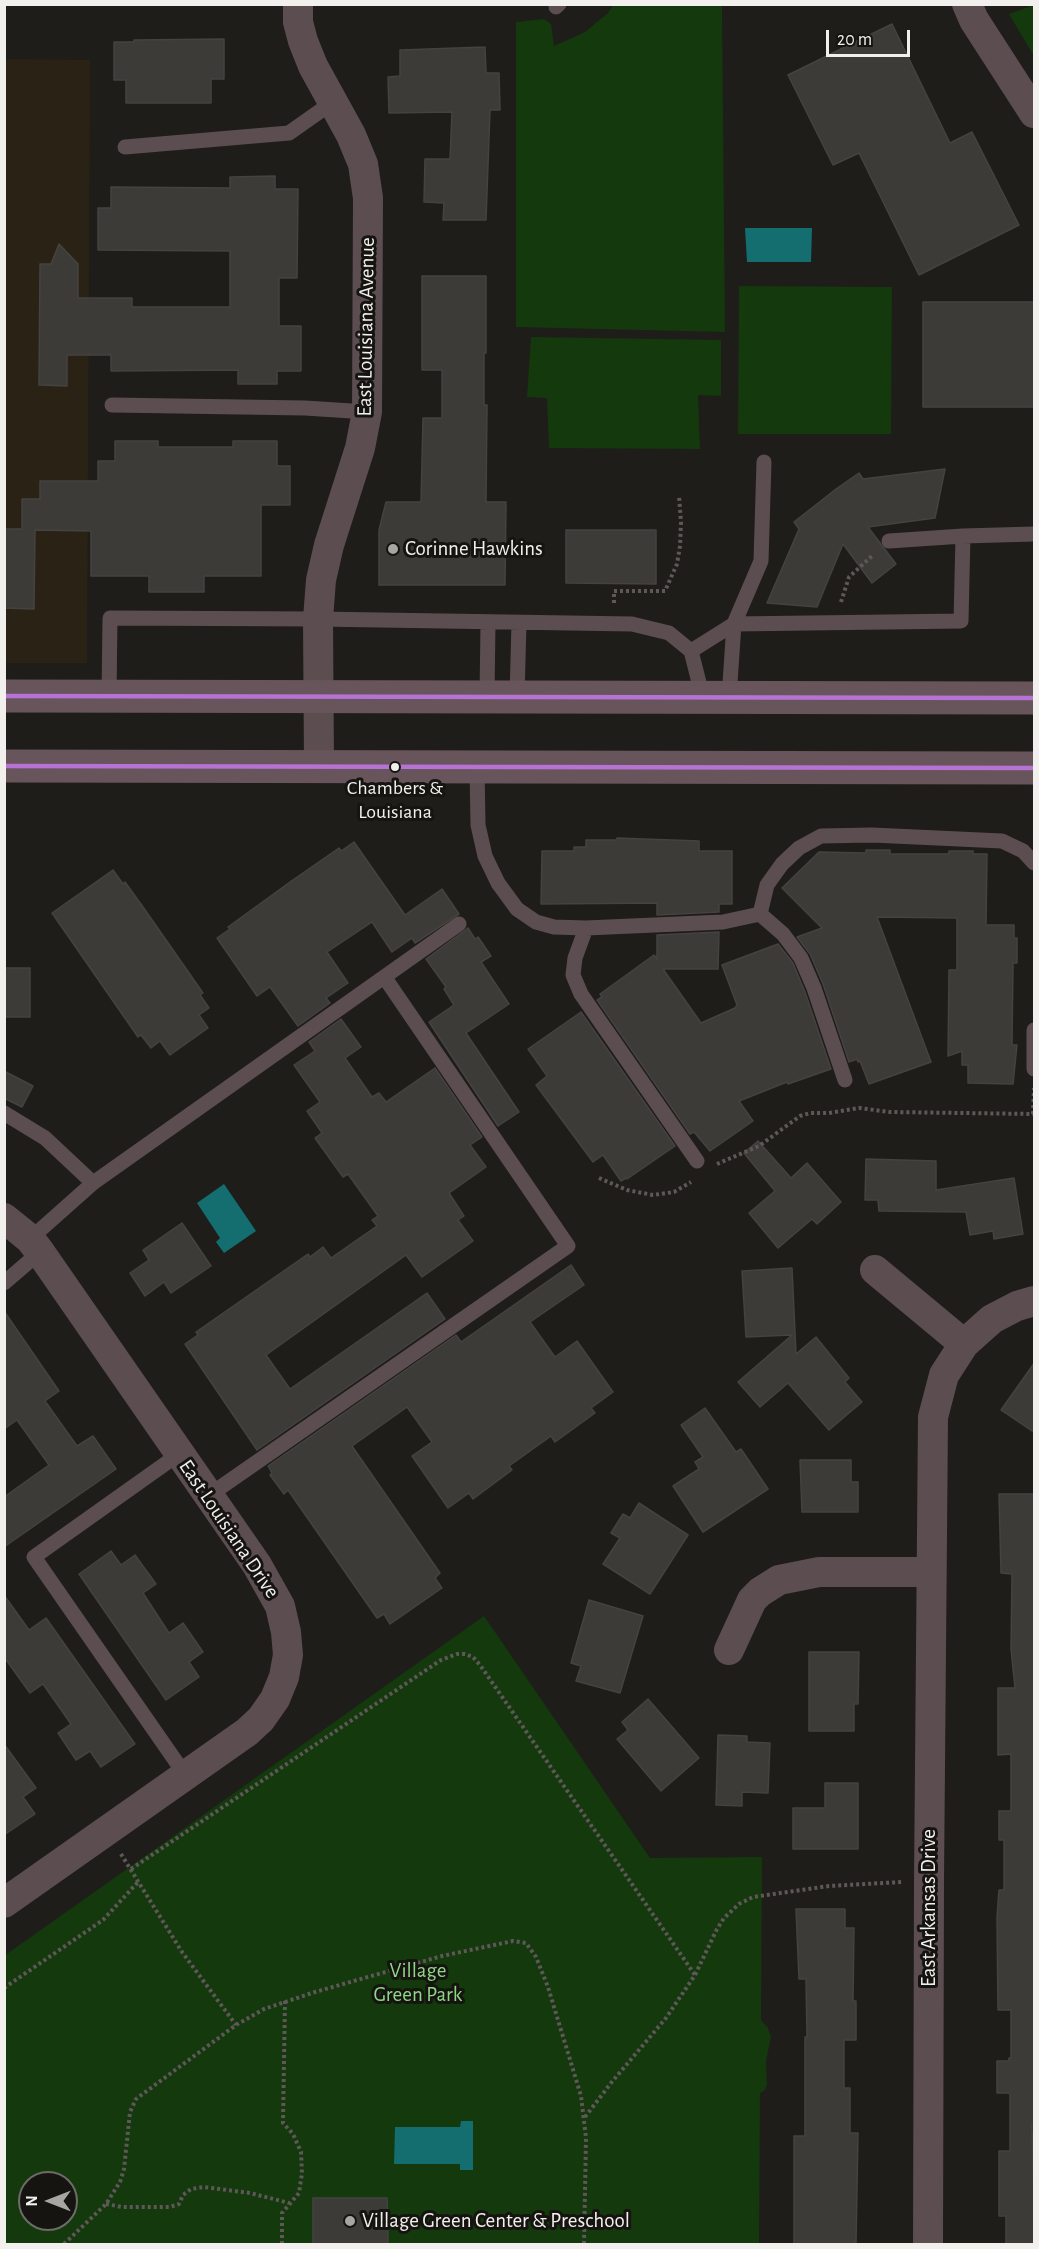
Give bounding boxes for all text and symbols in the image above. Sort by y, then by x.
scale bar [829,18,913,56]
text: 20 m [837,31,872,49]
street label: East Louisiana Avenue [352,237,380,417]
place label: Corinne Hawkins [405,536,543,562]
marker: Corinne Hawkins [386,542,400,556]
marker: Chambers & Louisiana [389,761,401,773]
place label: Chambers & Louisiana [347,776,443,823]
street label: East Louisiana Drive [173,1455,285,1603]
street label: East Arkansas Drive [916,1829,942,1987]
park label: Village Green Park [374,1958,462,2008]
north arrow [18,2171,78,2231]
text: N [24,2195,40,2207]
place label: Village Green Center & Preschool [362,2208,630,2234]
marker: Village Green Center & Preschool [343,2214,357,2228]

